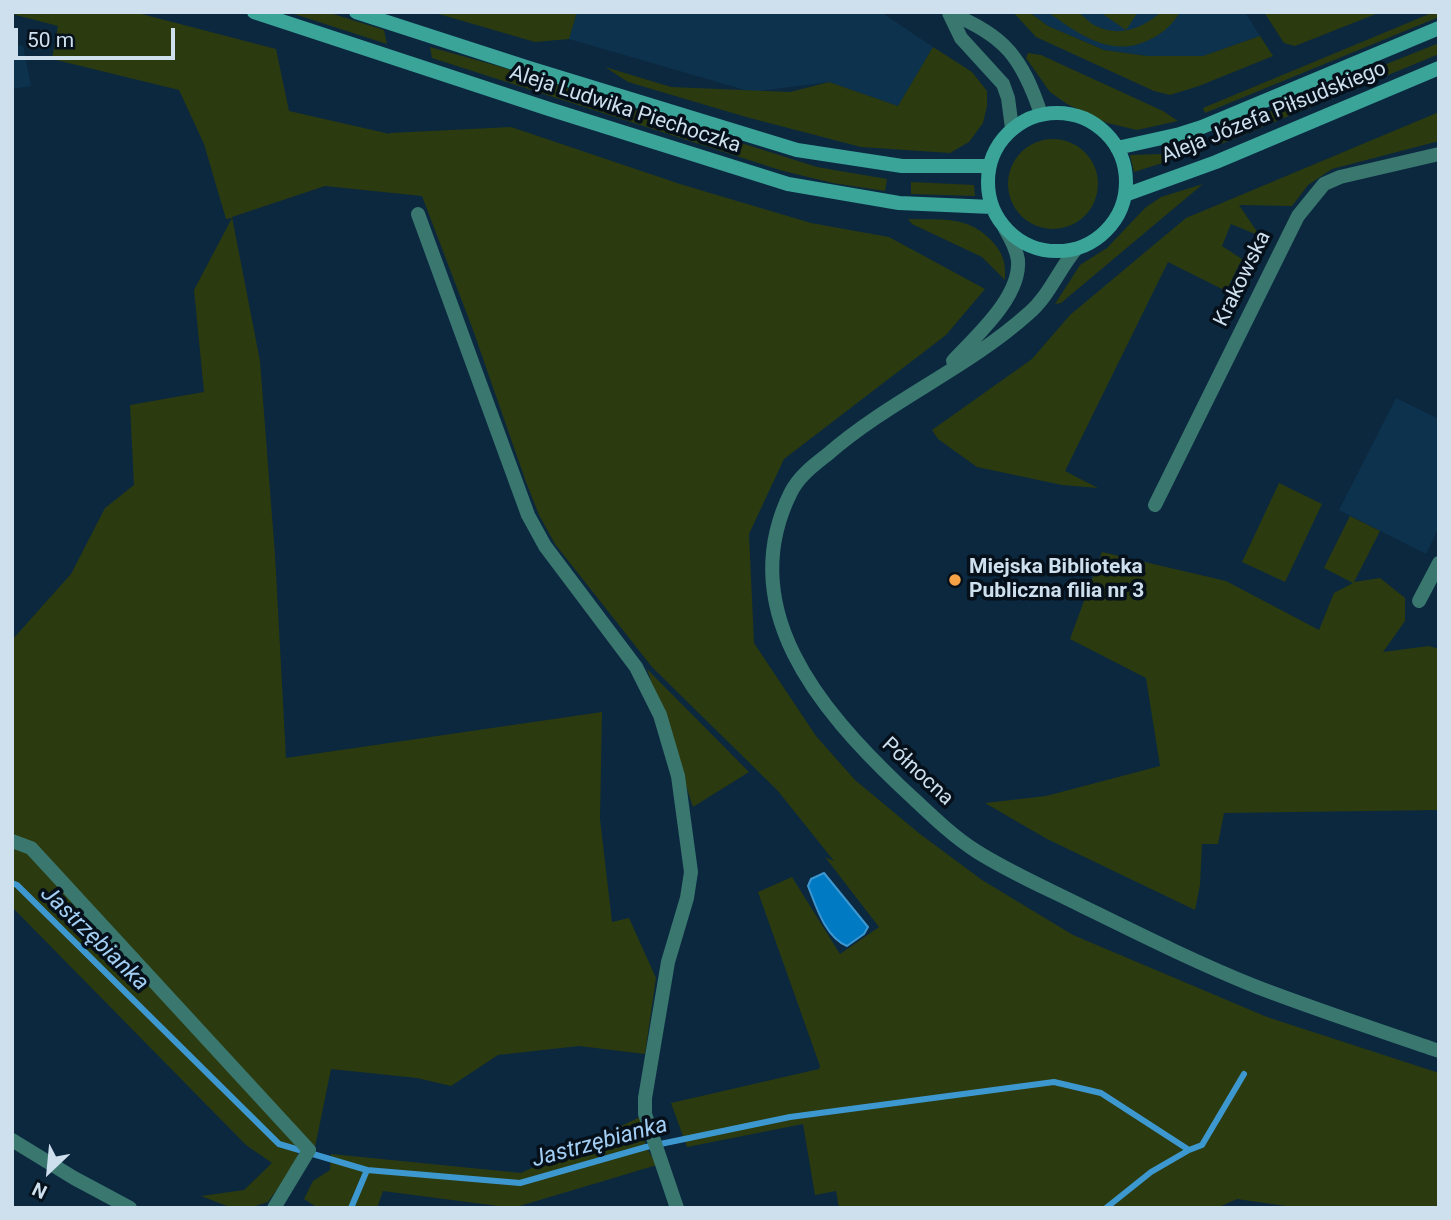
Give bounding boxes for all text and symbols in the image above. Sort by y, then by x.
scale bar [18,14,178,58]
text: 50 m [27,28,74,52]
street label: Aleja Józefa Piłsudskiego [1158,56,1390,170]
street label: Aleja Ludwika Piechoczka [506,61,744,159]
street label: Krakowska [1209,227,1277,331]
place label: Miejska Biblioteka Publiczna filia nr 3 [969,555,1144,605]
marker: Miejska Biblioteka Publiczna filia nr 3 [947,572,963,588]
street label: Północna [876,733,958,811]
water label: Jastrzębianka [34,881,154,997]
water label: Jastrzębianka [529,1112,671,1174]
north arrow [14,1136,84,1206]
text: N [29,1177,51,1204]

